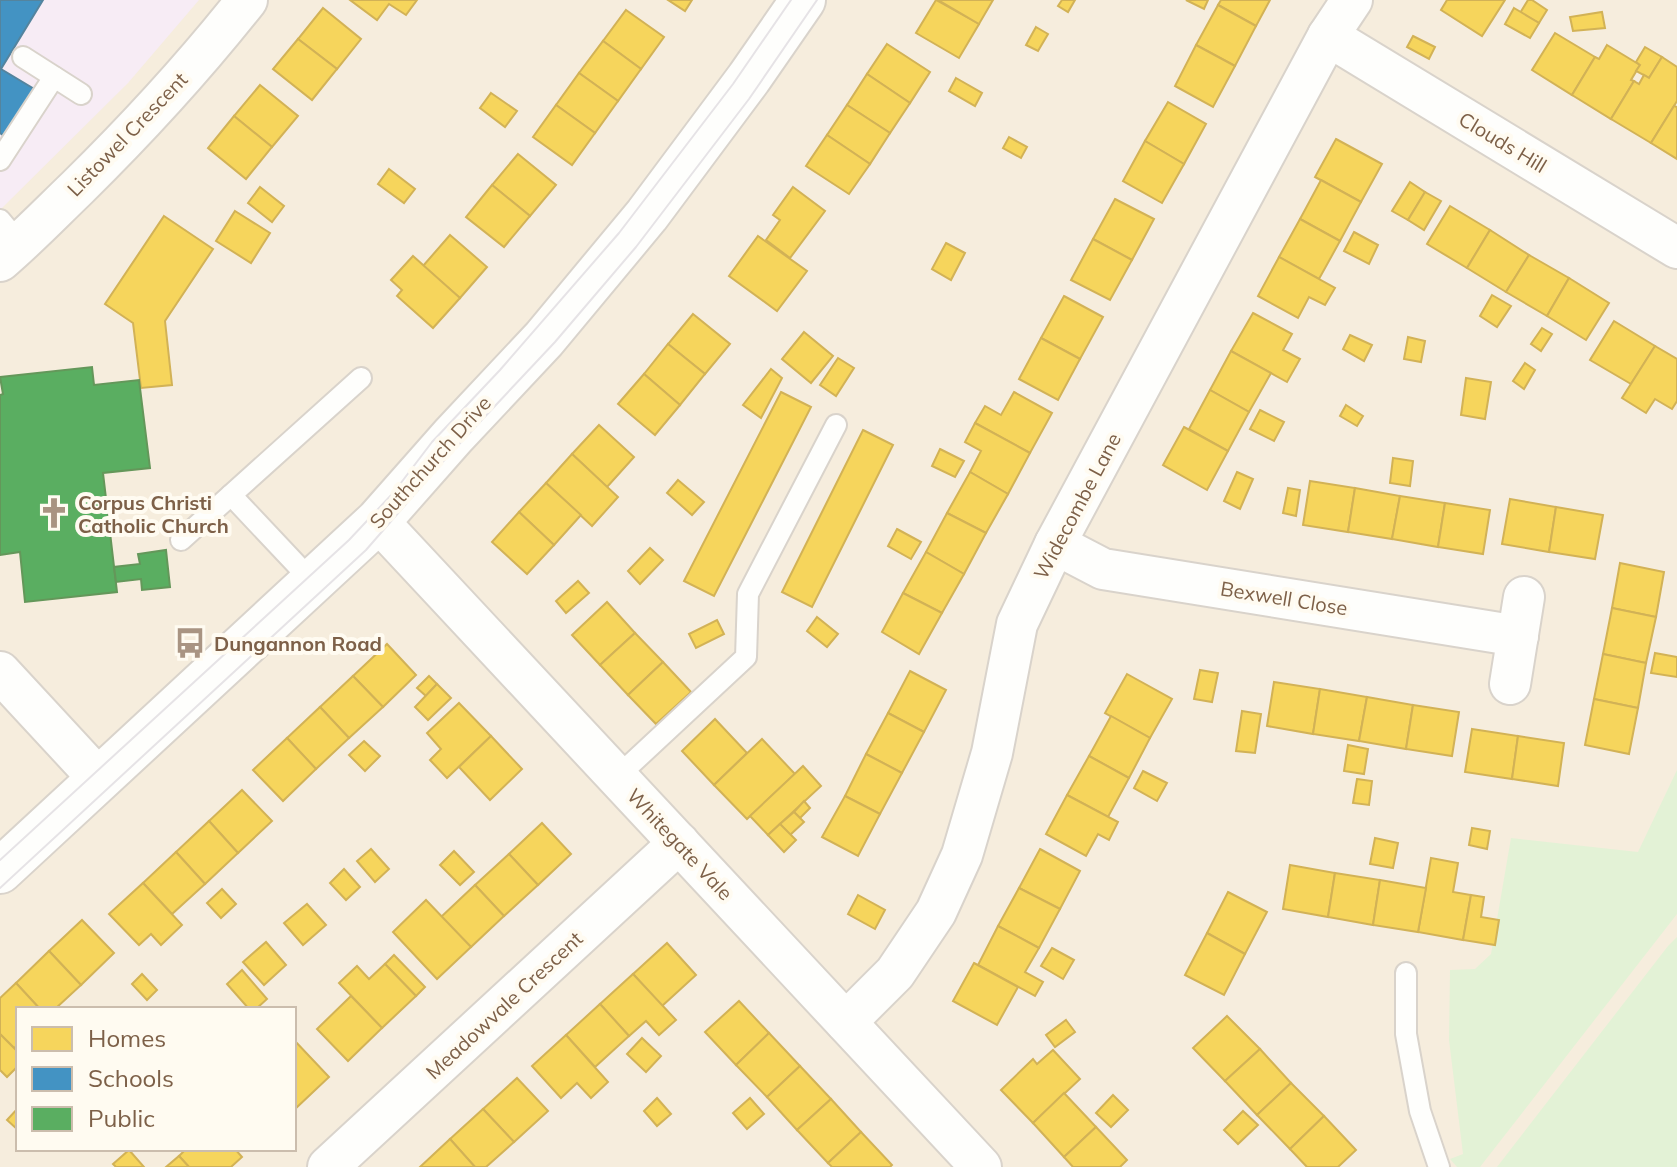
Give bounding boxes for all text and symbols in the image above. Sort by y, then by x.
street label: Listowel Crescent [62,67,192,201]
street label: Clouds Hill [1455,106,1551,178]
street label: Southchurch Drive [364,391,496,533]
street label: Widecombe Lane [1028,429,1126,583]
place label: Corpus Christi Catholic Church [78,490,229,538]
church icon: Corpus Christi Catholic Church [37,496,71,530]
street label: Bexwell Close [1219,576,1349,620]
bus stop icon: Dungannon Road [173,626,207,660]
place label: Dungannon Road [214,631,382,656]
street label: Whitegate Vale [622,783,738,905]
street label: Meadowvale Crescent [420,926,588,1084]
legend [16,1007,296,1151]
text: Homes [88,1023,166,1053]
text: Schools [88,1063,174,1093]
text: Public [88,1103,155,1133]

